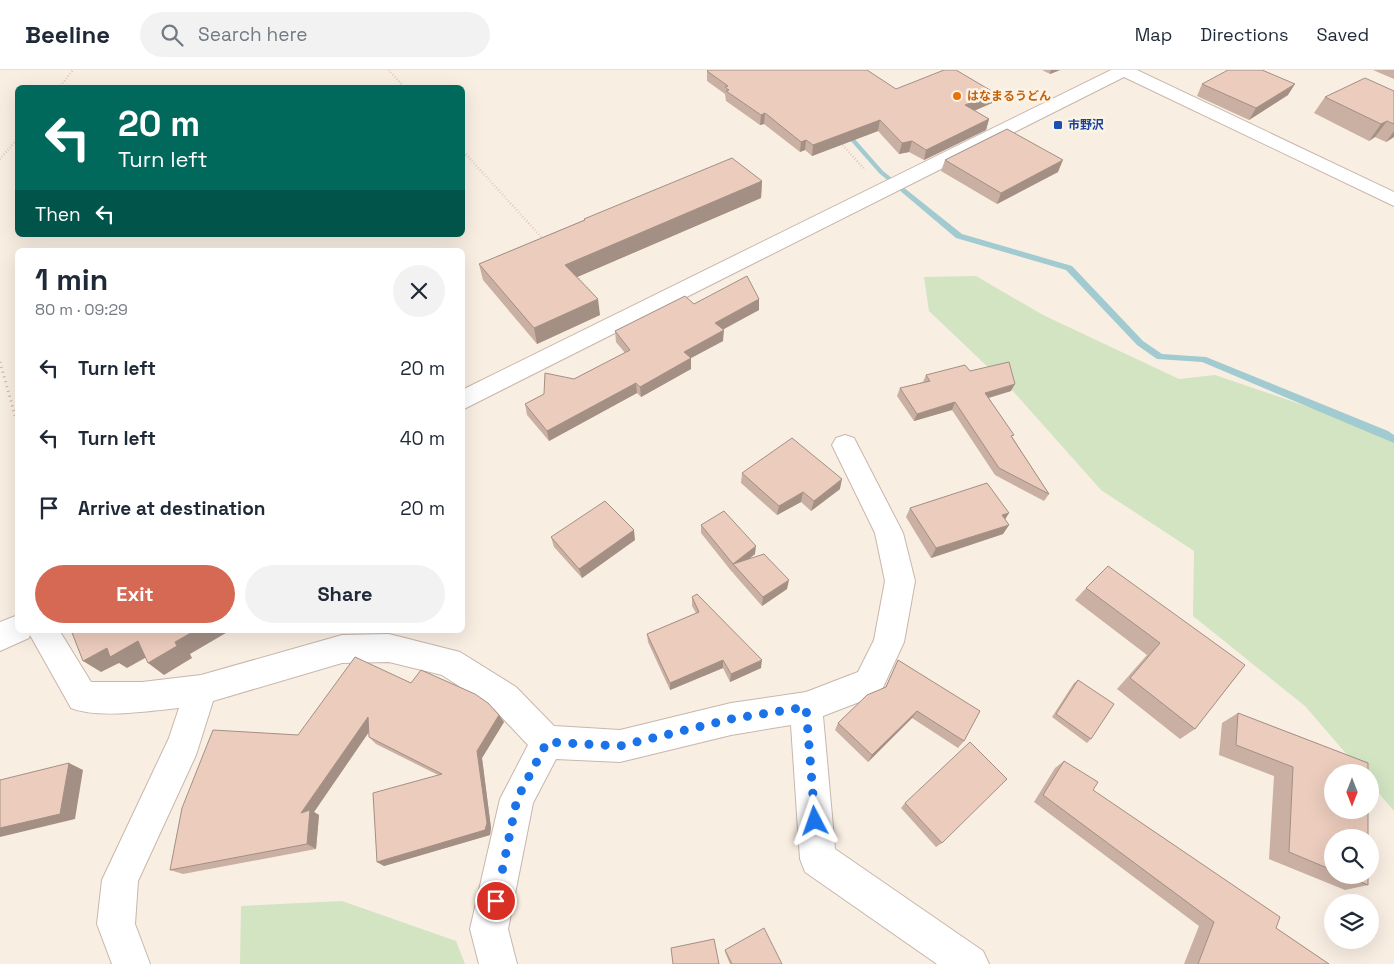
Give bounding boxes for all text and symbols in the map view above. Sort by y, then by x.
search box [140,12,490,57]
text: Beeline [25,19,110,50]
icon: search [158,21,186,49]
text: Search here [198,22,308,47]
text: Map [1135,23,1172,46]
text: Directions [1200,23,1289,46]
text: Saved [1317,23,1369,46]
place label: はなまるうどん [967,88,1051,104]
marker: はなまるうどん [951,90,963,102]
text: 20 m [118,102,200,146]
icon: left [35,105,100,170]
place label: 市野沢 [1068,117,1104,133]
marker: 市野沢 [1052,119,1064,131]
text: Turn left [118,145,208,173]
icon: left [91,200,119,228]
text: Then [35,202,81,227]
text: 1 min [35,260,108,299]
button: close [393,265,445,317]
text: 80 m · 09:29 [35,299,128,320]
icon: left [35,354,63,382]
text: Turn left [78,356,156,381]
text: 20 m [400,356,445,381]
icon: left [35,424,63,452]
text: Turn left [78,426,156,451]
text: 40 m [400,426,445,451]
icon: arrive [35,494,63,522]
text: Arrive at destination [78,496,266,521]
text: 20 m [400,496,445,521]
button: Exit [35,565,235,623]
button: Share [245,565,445,623]
north arrow [1324,764,1379,819]
map controls [1324,764,1379,949]
position arrow [788,794,840,846]
button: search [1324,829,1379,884]
pin [475,880,517,922]
icon: arrive [482,887,510,915]
button: layers [1324,894,1379,949]

